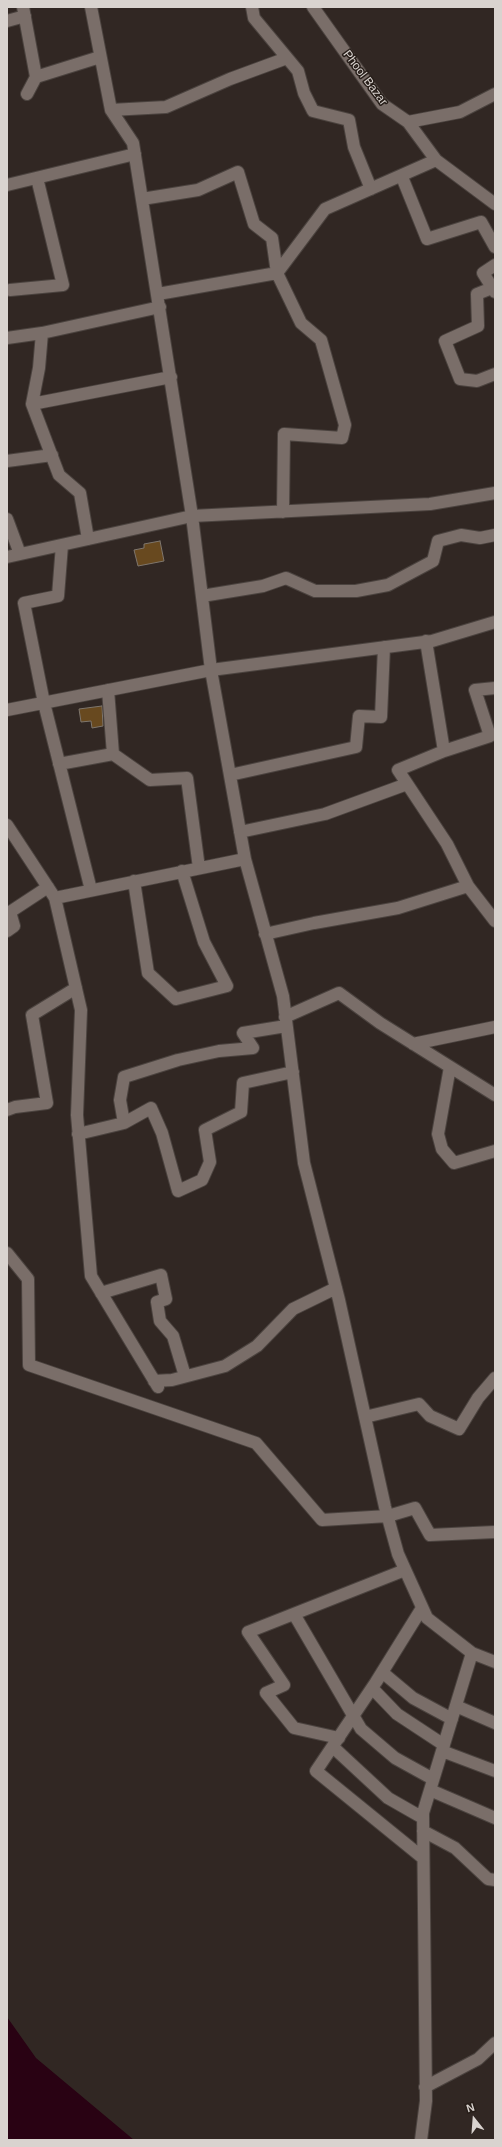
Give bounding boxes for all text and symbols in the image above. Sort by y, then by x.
street label: Phool Bazar [340,48,390,108]
north arrow [454,2099,494,2139]
text: N [465,2101,476,2114]

